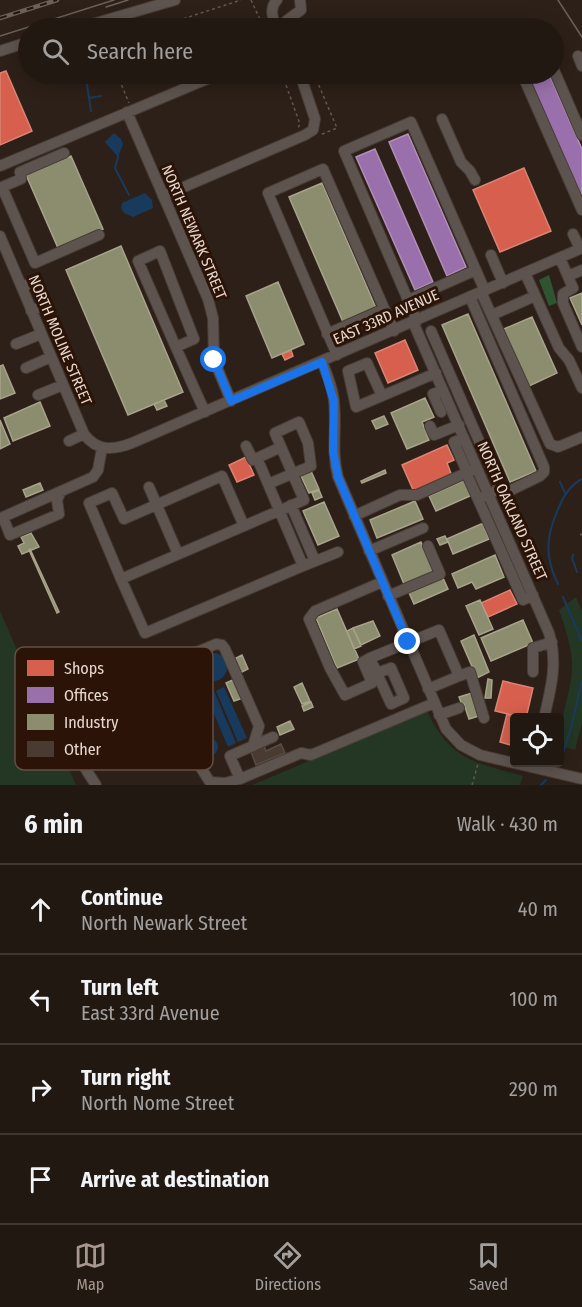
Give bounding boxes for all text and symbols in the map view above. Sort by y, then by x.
search box [18,18,564,84]
icon: search [39,35,72,68]
text: Search here [87,38,193,65]
street label: NORTH NEWARK STREET [158,162,230,302]
street label: NORTH MOLINE STREET [24,272,96,408]
street label: EAST 33RD AVENUE [330,286,442,348]
route start [200,346,226,372]
street label: NORTH OAKLAND STREET [473,439,551,583]
route end [394,628,420,654]
legend [15,647,213,770]
text: Shops [64,659,104,678]
text: Offices [64,686,109,705]
text: Industry [64,713,119,732]
map controls [510,713,564,767]
button: locate [510,713,564,767]
text: Other [64,740,102,759]
text: 6 min [24,809,83,840]
text: Walk · 430 m [457,812,558,836]
text: Continue [81,884,163,911]
icon: ahead [24,893,57,926]
text: 40 m [518,897,558,921]
text: North Newark Street [81,911,247,935]
text: Turn left [81,974,159,1001]
icon: left [24,983,57,1016]
text: 100 m [509,987,558,1011]
text: East 33rd Avenue [81,1001,220,1025]
text: Turn right [81,1064,170,1091]
icon: right [24,1073,57,1106]
text: 290 m [509,1077,558,1101]
text: North Nome Street [81,1091,234,1115]
icon: arrive [24,1163,57,1196]
text: Arrive at destination [81,1166,269,1193]
tab: Map [74,1239,107,1294]
tab: Directions [255,1239,321,1294]
tab: Saved [469,1239,508,1294]

